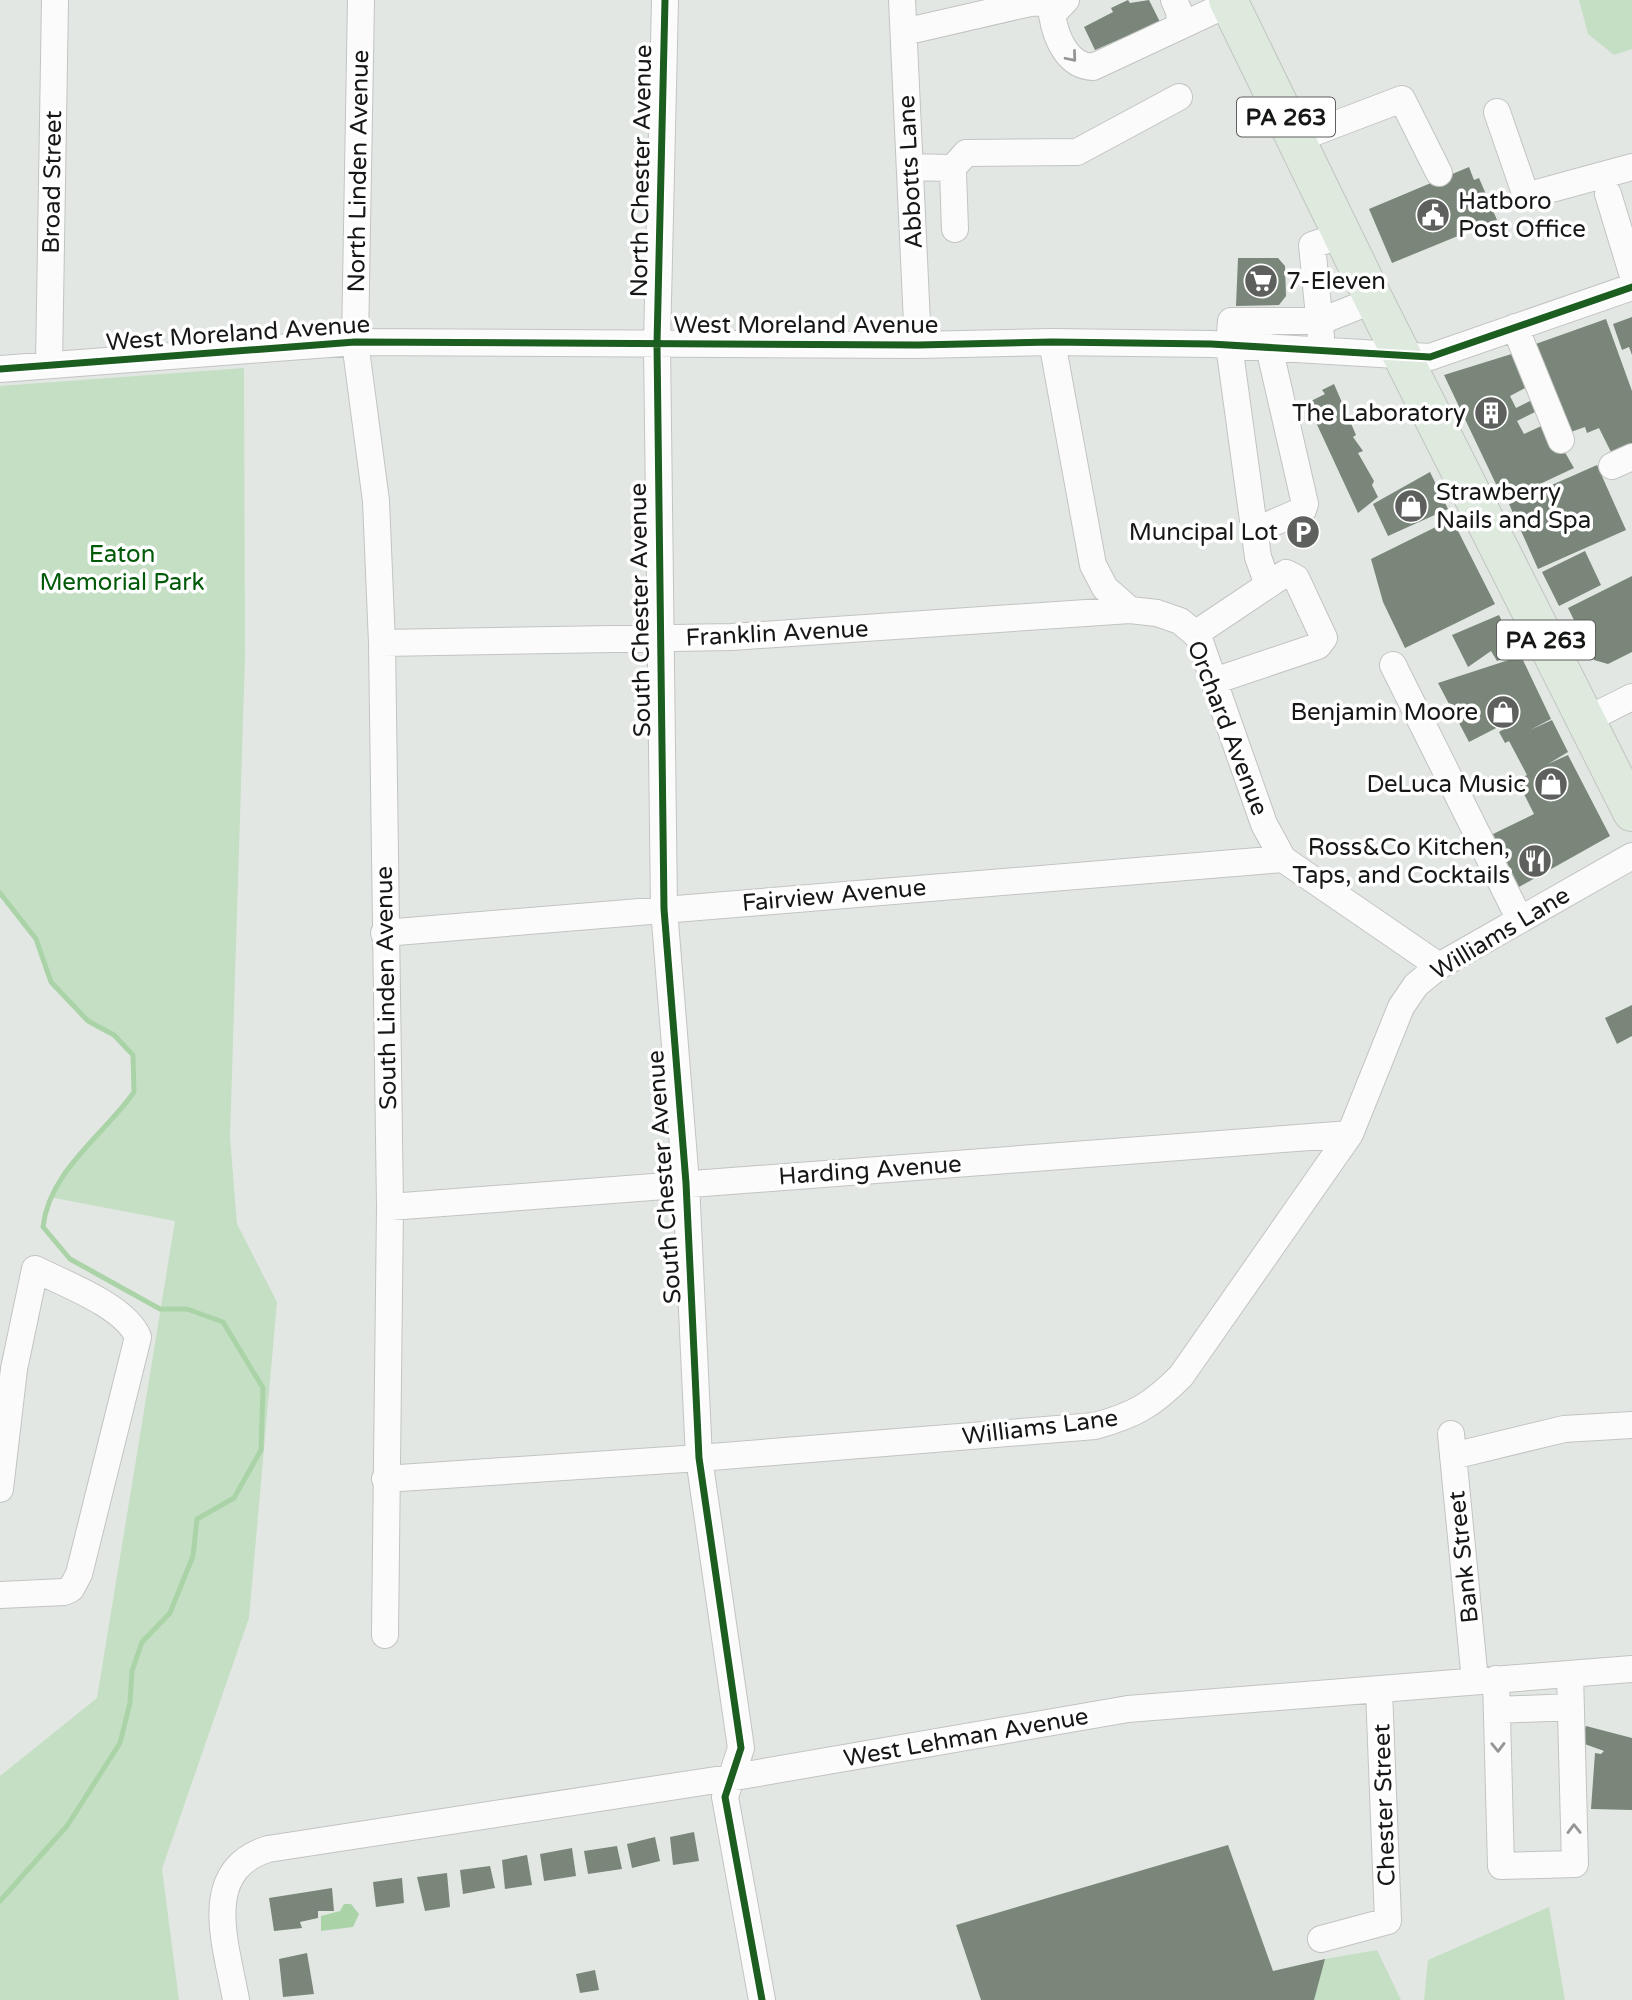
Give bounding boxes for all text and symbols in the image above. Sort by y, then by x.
street label: North Chester Avenue [625,44,658,298]
street label: North Linden Avenue [342,49,375,293]
one-way arrow [1064,49,1077,62]
street label: Abbotts Lane [892,94,929,250]
road number: PA 263 [1237,98,1335,136]
street label: Broad Street [37,110,68,254]
place label: Hatboro Post Office [1458,187,1586,244]
public building icon: Hatboro Post Office [1414,196,1452,234]
supermarket icon: 7-Eleven [1242,262,1280,300]
place label: 7-Eleven [1286,267,1386,296]
street label: West Moreland Avenue [105,310,371,357]
street label: West Moreland Avenue [674,311,938,340]
building icon: The Laboratory [1472,394,1510,432]
place label: The Laboratory [1292,399,1466,428]
place label: Strawberry Nails and Spa [1436,478,1591,535]
street label: South Chester Avenue [624,483,657,737]
shop icon: Strawberry Nails and Spa [1392,487,1430,525]
parking icon: Muncipal Lot [1284,513,1322,551]
place label: Muncipal Lot [1129,518,1278,547]
park label: Eaton Memorial Park [39,540,205,597]
street label: Franklin Avenue [685,614,869,653]
road number: PA 263 [1497,620,1595,660]
street label: Orchard Avenue [1181,637,1274,820]
shop icon: Benjamin Moore [1484,693,1522,731]
place label: Benjamin Moore [1290,698,1478,727]
shop icon: DeLuca Music [1532,765,1570,803]
place label: DeLuca Music [1366,770,1526,799]
place label: Ross&Co Kitchen, Taps, and Cocktails [1292,833,1510,890]
restaurant icon: Ross&Co Kitchen, Taps, and Cocktails [1516,842,1554,880]
street label: South Linden Avenue [370,866,403,1110]
street label: Fairview Avenue [741,873,927,918]
street label: Williams Lane [1426,881,1575,986]
street label: South Chester Avenue [641,1049,688,1305]
street label: Harding Avenue [778,1150,963,1191]
street label: Williams Lane [961,1404,1120,1451]
street label: Bank Street [1442,1489,1485,1624]
street label: West Lehman Avenue [841,1702,1091,1773]
street label: Chester Street [1367,1723,1402,1887]
one-way arrow [1490,1742,1506,1753]
one-way arrow [1566,1823,1582,1834]

